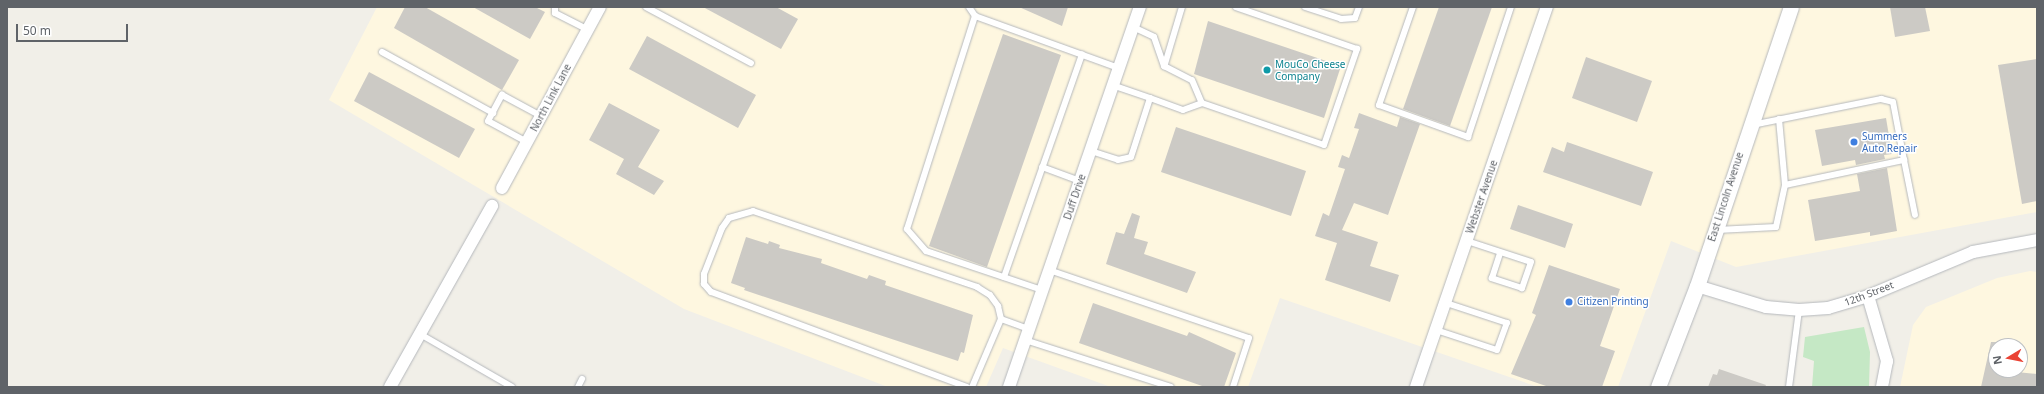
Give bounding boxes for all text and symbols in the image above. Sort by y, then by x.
scale bar [18,16,130,42]
text: 50 m [23,22,51,39]
place label: MouCo Cheese Company [1275,58,1345,82]
street label: North Link Lane [528,62,574,134]
marker: MouCo Cheese Company [1262,65,1272,75]
place label: Summers Auto Repair [1862,130,1917,154]
marker: Summers Auto Repair [1849,137,1859,147]
street label: East Lincoln Avenue [1706,151,1746,243]
street label: Webster Avenue [1464,159,1500,235]
street label: Duff Drive [1062,173,1088,221]
street label: 12th Street [1843,279,1895,309]
place label: Citizen Printing [1577,296,1649,308]
marker: Citizen Printing [1564,297,1574,307]
north arrow [1988,338,2028,378]
text: N [1989,354,2005,366]

